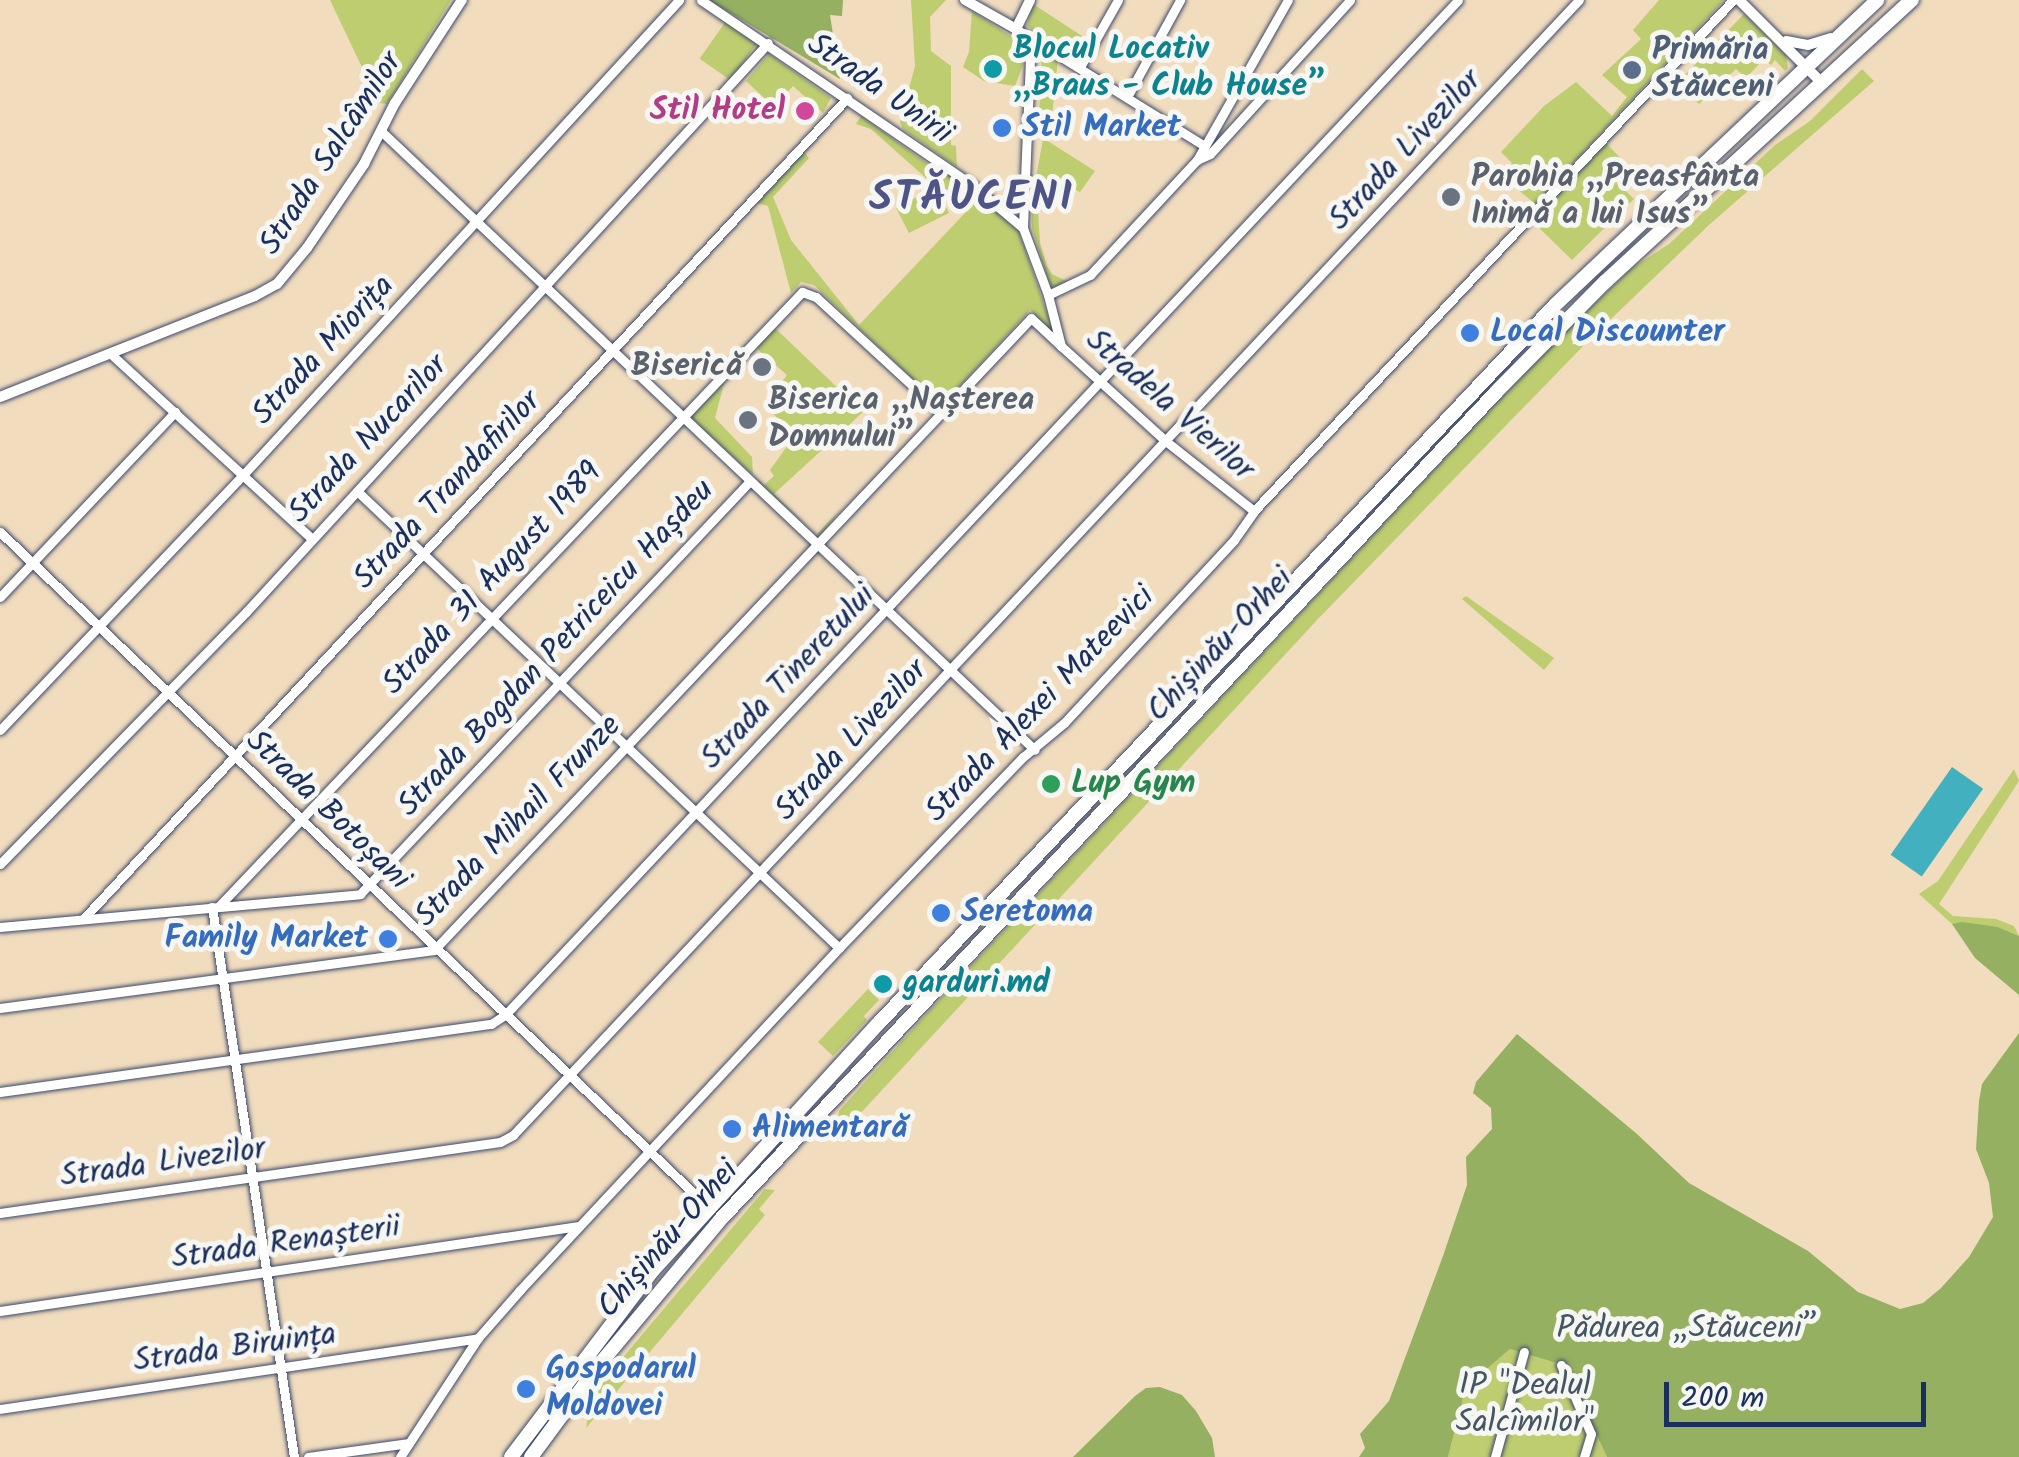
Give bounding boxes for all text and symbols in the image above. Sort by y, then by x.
street label: Strada Unirii [799,26,959,154]
place label: Blocul Locativ „Braus - Club House” [1013,32,1326,107]
place label: Primăria Stăuceni [1652,33,1774,108]
street label: Strada Salcâmilor [252,45,412,263]
marker: Blocul Locativ „Braus - Club House” [982,58,1004,80]
marker: Primăria Stăuceni [1621,59,1643,81]
street label: Strada Livezilor [1322,62,1490,240]
place label: Stil Hotel [650,92,785,130]
marker: Stil Hotel [794,100,816,122]
place label: Stil Market [1022,109,1181,147]
marker: Stil Market [991,117,1013,139]
place label: Parohia „Preasfânta Inimă a lui Isus” [1471,160,1759,235]
district label: STĂUCENI [869,174,1075,224]
marker: Parohia „Preasfânta Inimă a lui Isus” [1440,186,1462,208]
street label: Strada Miorița [245,268,403,434]
place label: Local Discounter [1490,314,1725,352]
street label: Stradela Vierilor [1077,322,1261,490]
marker: Local Discounter [1459,322,1481,344]
street label: Strada Nucarilor [281,348,457,532]
place label: Biserică [631,348,742,386]
marker: Biserică [751,356,773,378]
place label: Biserica „Nașterea Domnului” [768,383,1034,458]
street label: Strada Trandafirilor [346,384,550,598]
marker: Biserica „Nașterea Domnului” [737,409,759,431]
street label: Strada 31 August 1989 [375,454,611,704]
street label: Strada Bogdan Petriceicu Hașdeu [391,473,723,825]
street label: Chișinău-Orhei [1140,561,1302,731]
street label: Strada Tineretului [694,578,884,778]
street label: Strada Alexei Mateevici [918,579,1164,831]
street label: Strada Livezilor [768,652,936,830]
street label: Strada Mihail Frunze [408,708,630,936]
street label: Strada Botoșani [237,723,417,899]
place label: Lup Gym [1071,765,1196,803]
marker: Lup Gym [1040,773,1062,795]
place label: Seretoma [961,894,1093,932]
marker: Seretoma [930,902,952,924]
place label: Family Market [164,920,368,958]
marker: Family Market [377,928,399,950]
place label: garduri.md [903,965,1050,1003]
marker: garduri.md [872,973,894,995]
place label: Alimentară [752,1110,907,1148]
marker: Alimentară [721,1118,743,1140]
street label: Strada Livezilor [58,1131,268,1197]
street label: Chișinău-Orhei [590,1153,748,1327]
street label: Strada Renașterii [169,1209,403,1279]
park label: Pădurea „Stăuceni” [1557,1310,1817,1348]
street label: Strada Biruința [131,1316,339,1382]
place label: Gospodarul Moldovei [546,1352,696,1427]
scale bar [1669,1362,1932,1424]
park label: IP "Dealul Salcîmilor" [1456,1368,1594,1443]
text: 200 m [1681,1375,1764,1423]
marker: Gospodarul Moldovei [515,1378,537,1400]

